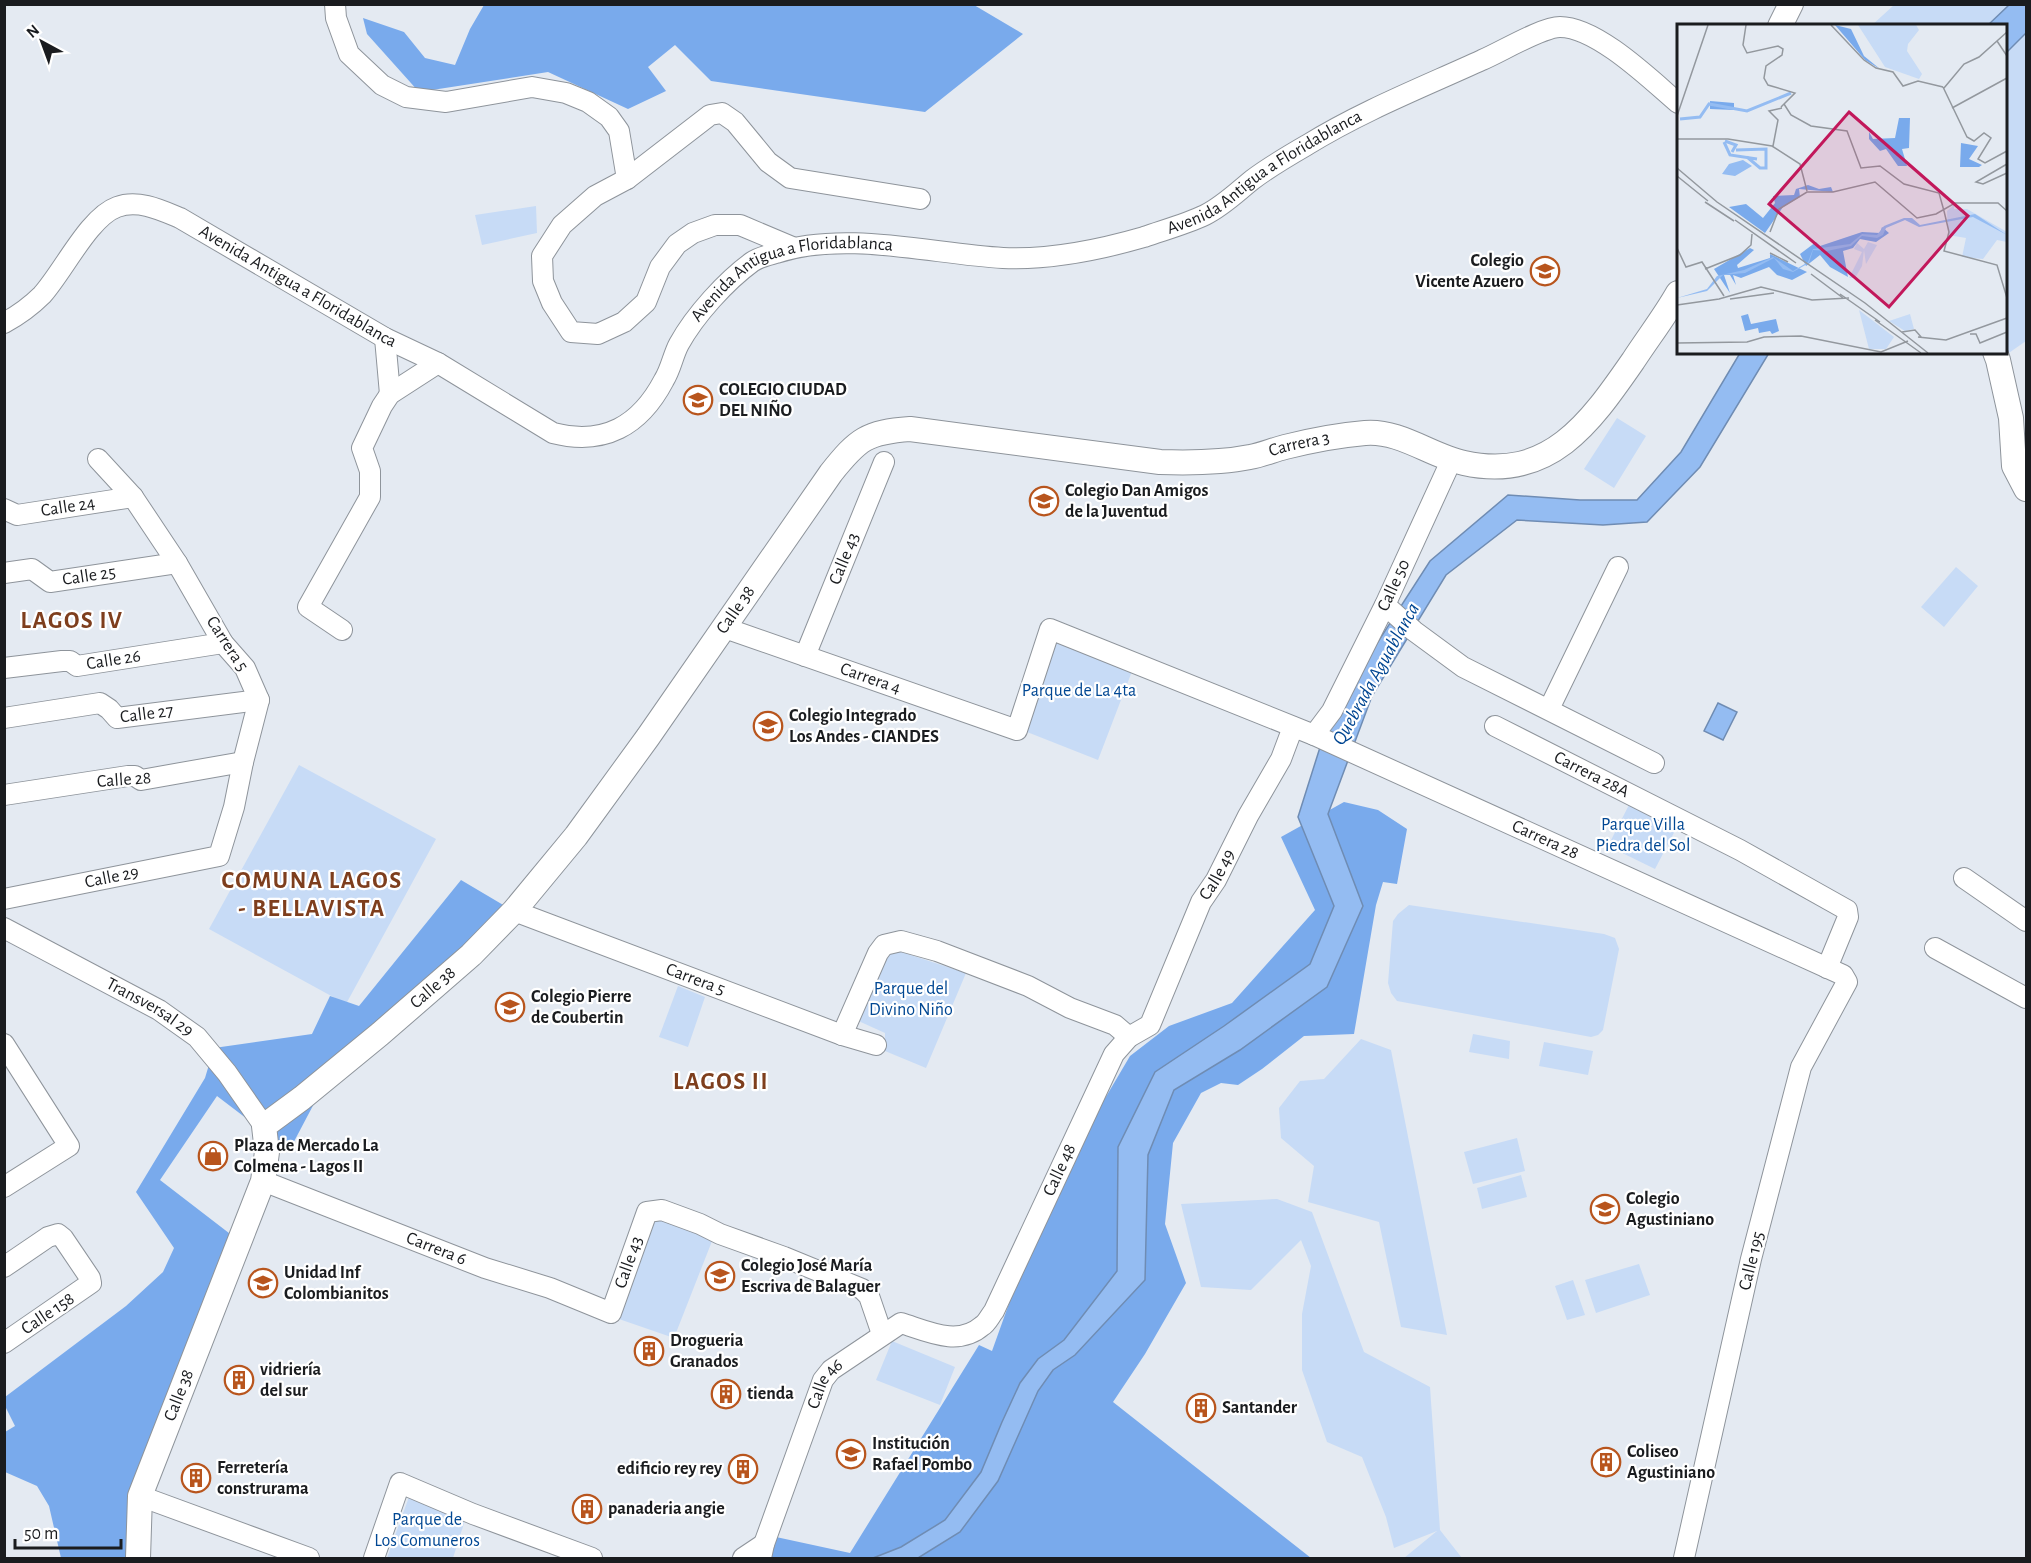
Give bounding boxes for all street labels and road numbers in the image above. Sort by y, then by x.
street label: Avenida Antigua a Floridablanca [1165,107,1365,238]
street label: Avenida Antigua a Floridablanca [196,222,399,351]
street label: Avenida Antigua a Floridablanca [688,234,894,325]
street label: Carrera 3 [1267,429,1331,460]
street label: Calle 24 [40,494,97,520]
street label: Calle 43 [826,530,863,587]
street label: Calle 50 [1374,557,1414,614]
street label: Calle 25 [61,563,117,589]
street label: Calle 38 [713,583,759,637]
street label: Carrera 5 [203,613,251,675]
street label: Calle 26 [85,647,142,673]
street label: Carrera 4 [838,660,903,698]
street label: Calle 27 [119,702,174,727]
street label: Carrera 28A [1551,748,1632,801]
street label: Calle 28 [96,769,152,791]
street label: Carrera 28 [1509,817,1581,863]
street label: Calle 49 [1196,847,1239,903]
street label: Calle 29 [83,863,140,892]
street label: Carrera 5 [663,960,728,999]
street label: Calle 38 [407,963,459,1012]
street label: Transversal 29 [103,975,197,1040]
street label: Calle 48 [1040,1141,1080,1199]
street label: Carrera 6 [404,1229,469,1269]
street label: Calle 195 [1736,1230,1768,1292]
street label: Calle 43 [611,1234,647,1291]
street label: Calle 158 [18,1290,78,1338]
street label: Calle 46 [804,1356,846,1411]
street label: Calle 38 [161,1367,197,1424]

